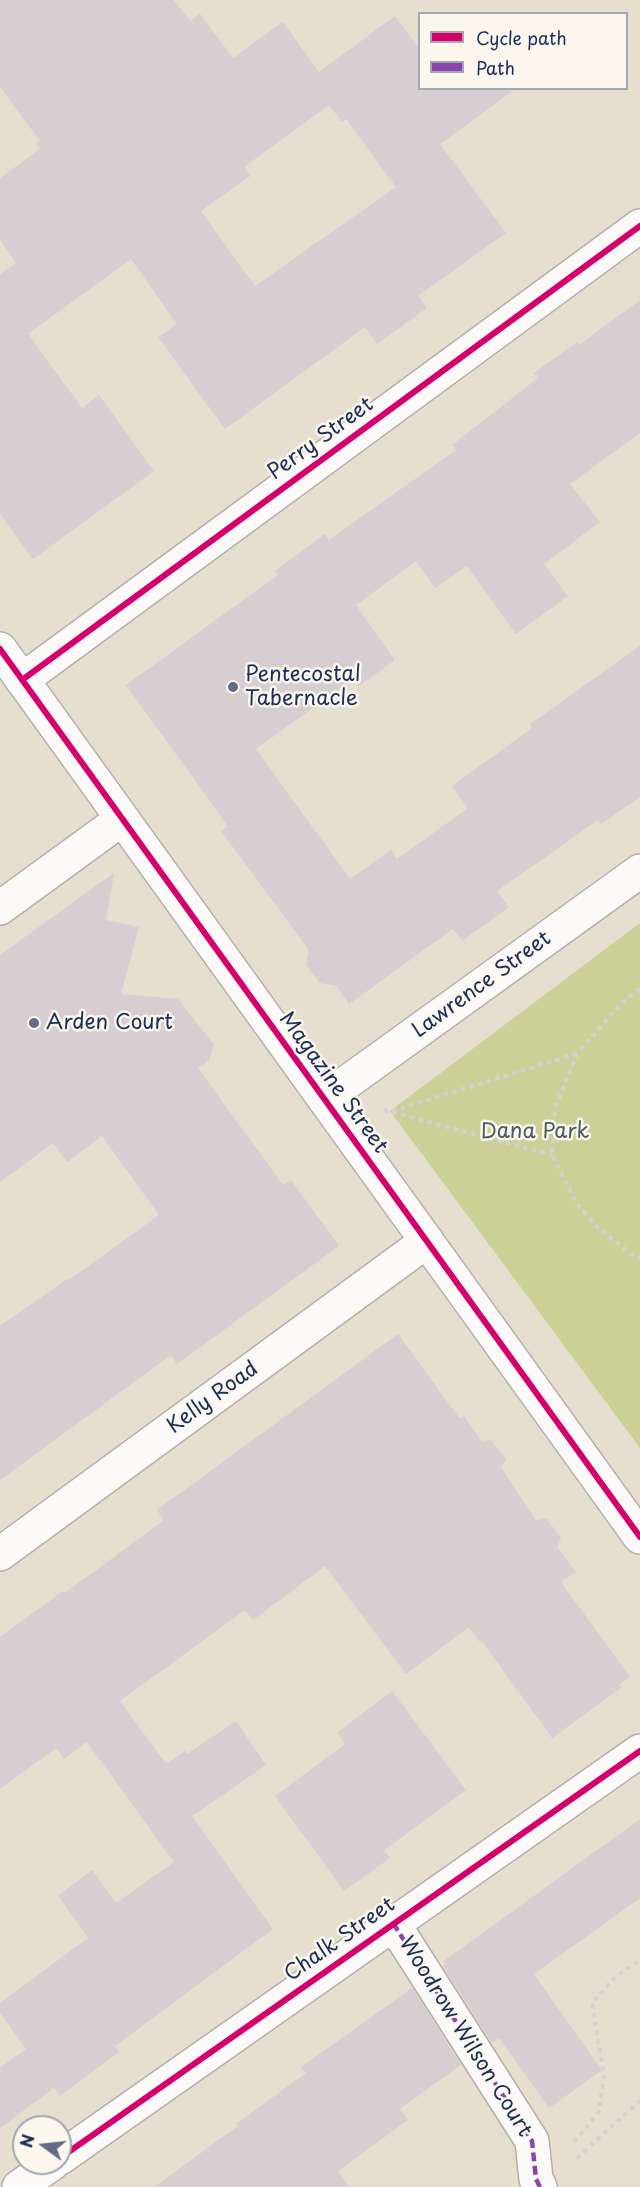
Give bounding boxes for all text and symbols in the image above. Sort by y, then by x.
legend [418,12,628,90]
text: Cycle path [476,24,567,51]
text: Path [476,54,515,81]
street label: Perry Street [263,392,379,486]
place label: Pentecostal Tabernacle [245,662,361,712]
marker: Pentecostal Tabernacle [226,680,240,694]
street label: Lawrence Street [408,926,556,1044]
street label: Magazine Street [273,1007,393,1159]
place label: Arden Court [46,1010,173,1036]
marker: Arden Court [27,1016,41,1030]
park label: Dana Park [481,1119,589,1145]
street label: Kelly Road [163,1357,263,1439]
street label: Chalk Street [280,1893,400,1987]
street label: Woodrow Wilson Court [393,1932,537,2142]
north arrow [12,2115,72,2175]
text: N [13,2132,40,2150]

